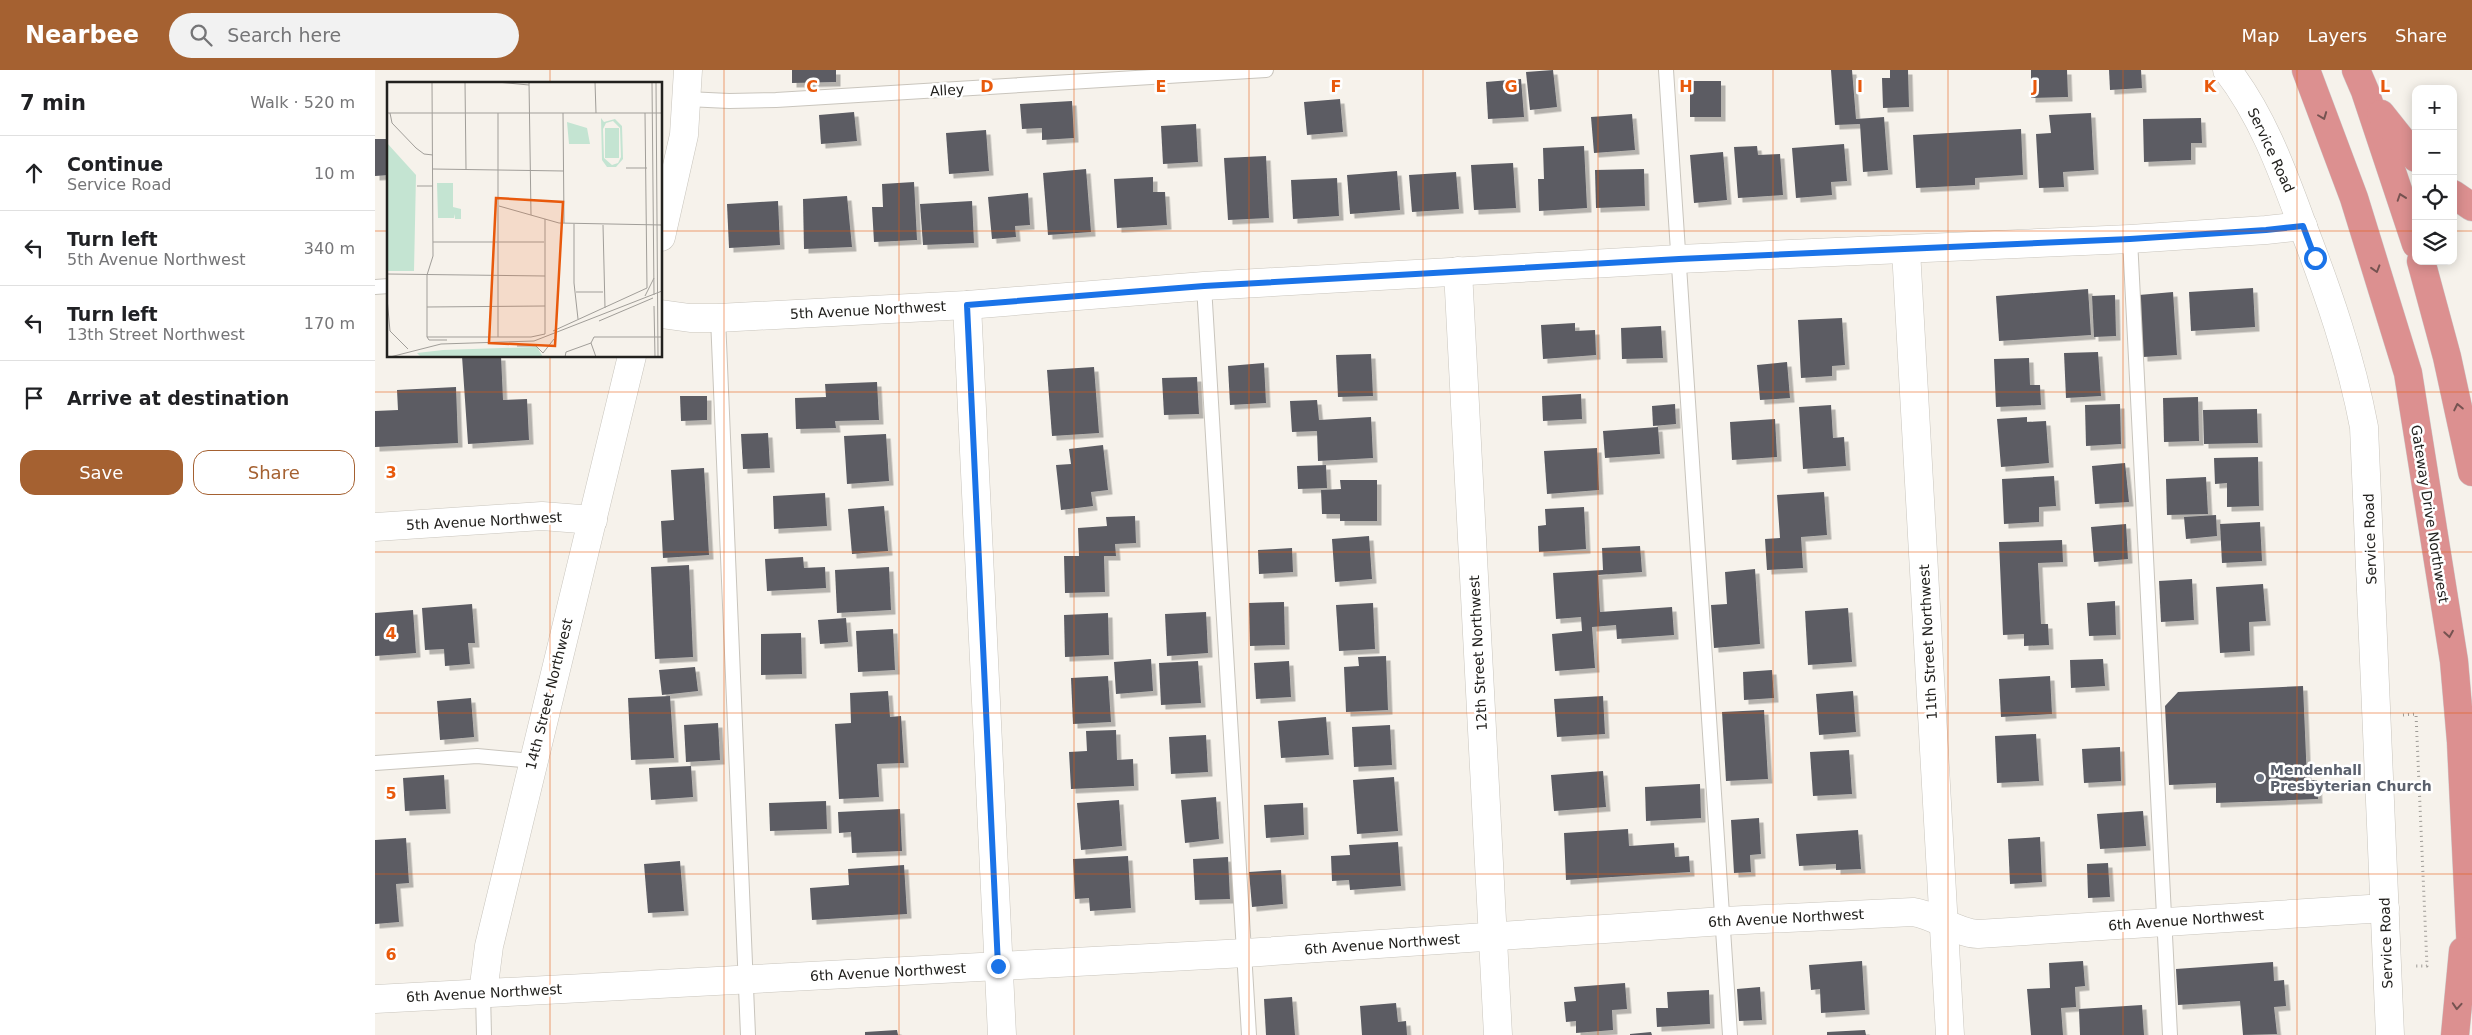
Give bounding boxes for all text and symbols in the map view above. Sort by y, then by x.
search box [169,13,519,58]
text: Nearbee [25,21,139,49]
icon: search [187,21,215,49]
text: Search here [227,24,341,46]
text: Map [2241,25,2279,46]
text: Layers [2307,25,2367,46]
text: Share [2395,25,2447,46]
text: C [806,77,818,96]
text: D [980,77,994,96]
text: E [1156,77,1166,96]
text: F [1331,77,1341,96]
text: G [1504,77,1518,96]
text: H [1679,77,1693,96]
text: I [1857,77,1863,96]
text: J [2031,77,2038,96]
text: K [2204,77,2217,96]
text: L [2380,77,2390,96]
street label: Alley [929,81,965,99]
inset map [387,82,663,358]
map controls [2412,85,2457,265]
button: + [2412,85,2457,130]
text: 7 min [20,91,86,115]
text: Walk · 520 m [250,93,355,112]
street label: Service Road [2244,105,2298,195]
one-way arrow [2317,111,2327,119]
button: − [2412,130,2457,175]
text: Continue [67,153,163,175]
icon: ahead [20,159,48,187]
text: 10 m [314,164,355,183]
text: Service Road [67,175,171,194]
button: locate [2412,175,2457,220]
one-way arrow [2397,194,2407,202]
button: layers [2412,220,2457,265]
text: Turn left [67,228,158,250]
icon: left [20,234,48,262]
text: 340 m [304,239,355,258]
route start [2304,247,2327,270]
text: 5th Avenue Northwest [67,250,246,269]
one-way arrow [2371,265,2381,273]
street label: 5th Avenue Northwest [790,298,947,322]
text: Turn left [67,303,158,325]
icon: left [20,309,48,337]
text: 170 m [304,314,355,333]
text: 13th Street Northwest [67,325,245,344]
icon: arrive [20,384,48,412]
text: Arrive at destination [67,387,289,409]
one-way arrow [2453,403,2464,412]
street label: Gateway Drive Northwest [2408,424,2452,605]
button: Save [20,450,183,495]
button: Share [193,450,355,495]
text: 3 [385,463,397,482]
street label: Service Road [2360,493,2380,585]
street label: 5th Avenue Northwest [406,509,563,533]
street label: 11th Street Northwest [1916,563,1940,720]
street label: 12th Street Northwest [1466,574,1490,731]
street label: 14th Street Northwest [522,616,576,771]
text: 4 [385,624,397,643]
one-way arrow [2444,629,2454,638]
place label: Mendenhall Presbyterian Church [2270,762,2432,794]
marker: Mendenhall Presbyterian Church [2254,772,2266,784]
text: 5 [385,784,397,803]
street label: Service Road [2376,897,2396,989]
street label: 6th Avenue Northwest [1708,906,1865,930]
street label: 6th Avenue Northwest [2108,907,2265,933]
street label: 6th Avenue Northwest [1304,931,1461,957]
text: 6 [385,945,397,964]
route end [987,955,1010,978]
street label: 6th Avenue Northwest [810,960,967,984]
street label: 6th Avenue Northwest [406,981,563,1005]
one-way arrow [2451,1002,2462,1010]

